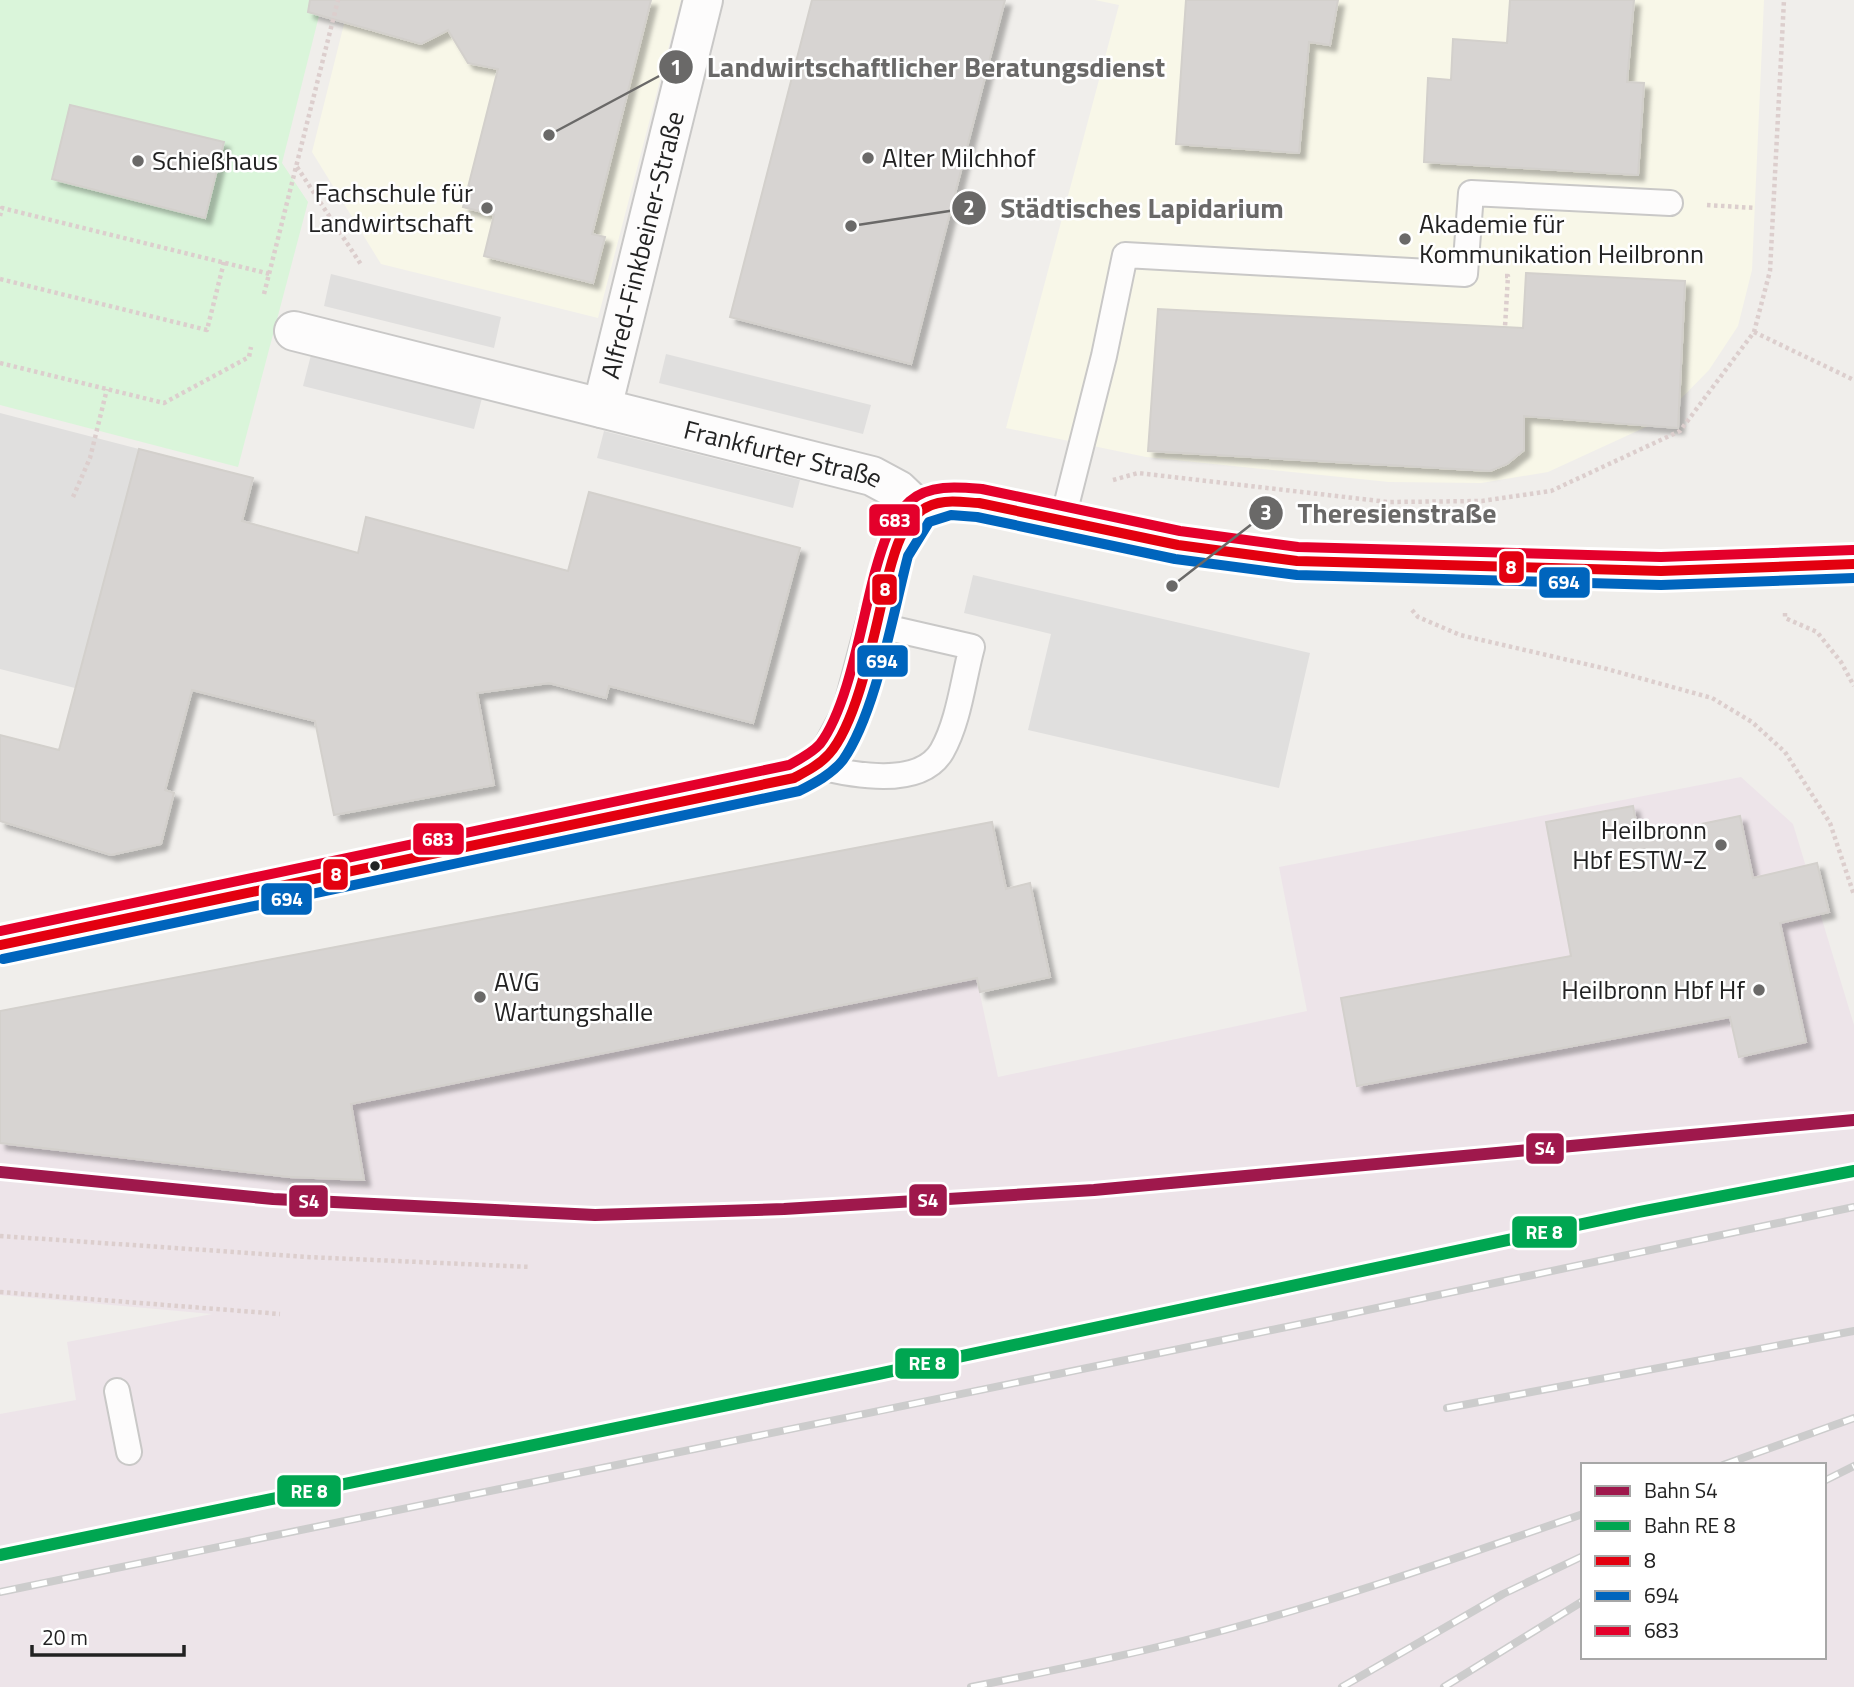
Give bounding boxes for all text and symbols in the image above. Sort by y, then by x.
callout: Landwirtschaftlicher Beratungsdienst [658,43,1179,92]
text: Landwirtschaftlicher Beratungsdienst [707,45,1165,88]
text: 1 [670,51,682,83]
street label: Alfred-Finkbeiner-Straße [590,107,694,383]
place label: Alter Milchhof [882,138,1036,177]
place label: Schießhaus [152,141,278,180]
marker: Alter Milchhof [860,150,876,166]
marker: Schießhaus [130,153,146,169]
place label: Fachschule für Landwirtschaft [308,173,473,242]
callout: Städtisches Lapidarium [952,184,1298,233]
text: Städtisches Lapidarium [1000,186,1284,229]
text: 2 [963,191,975,223]
marker: Fachschule für Landwirtschaft [479,200,495,216]
place label: Akademie für Kommunikation Heilbronn [1419,204,1704,273]
marker: Akademie für Kommunikation Heilbronn [1397,231,1413,247]
street label: Frankfurter Straße [680,410,890,497]
callout: Theresienstraße [1248,488,1510,537]
text: Theresienstraße [1298,491,1496,534]
text: 3 [1260,496,1272,528]
line badge: 683 [868,503,921,537]
text: 683 [879,505,911,534]
line badge: 8 [1498,550,1525,584]
text: 8 [1506,552,1517,581]
line badge: 694 [1538,566,1591,599]
text: 694 [1548,567,1580,596]
line badge: 8 [871,573,898,606]
text: 8 [880,574,891,603]
line badge: 694 [856,644,909,678]
text: 694 [866,646,898,675]
place label: Heilbronn Hbf ESTW-Z [1572,810,1707,879]
line badge: 683 [412,822,465,856]
text: 683 [422,824,454,853]
marker: Heilbronn Hbf ESTW-Z [1713,837,1729,853]
line badge: 8 [322,858,349,891]
text: 8 [331,859,342,888]
unlabelled marker [368,859,382,873]
line badge: 694 [260,882,313,916]
text: 694 [271,884,303,913]
place label: AVG Wartungshalle [494,962,653,1031]
place label: Heilbronn Hbf Hf [1561,970,1745,1009]
marker: Heilbronn Hbf Hf [1751,982,1767,998]
marker: AVG Wartungshalle [472,989,488,1005]
line badge: S4 [1525,1132,1565,1165]
text: S4 [1535,1133,1555,1162]
line badge: S4 [908,1183,948,1217]
line badge: S4 [288,1184,329,1218]
text: S4 [918,1185,938,1214]
text: S4 [299,1186,319,1215]
line badge: RE 8 [1511,1215,1578,1249]
text: RE 8 [1525,1217,1563,1246]
line badge: RE 8 [894,1347,960,1380]
text: RE 8 [908,1348,946,1377]
legend [1581,1463,1826,1659]
line badge: RE 8 [276,1474,342,1508]
text: Bahn S4 [1644,1474,1718,1506]
text: RE 8 [290,1476,328,1505]
text: Bahn RE 8 [1644,1509,1736,1541]
text: 8 [1644,1544,1656,1576]
text: 694 [1644,1579,1679,1611]
scale bar [32,1614,184,1658]
text: 683 [1644,1614,1679,1646]
text: 20 m [42,1621,88,1653]

